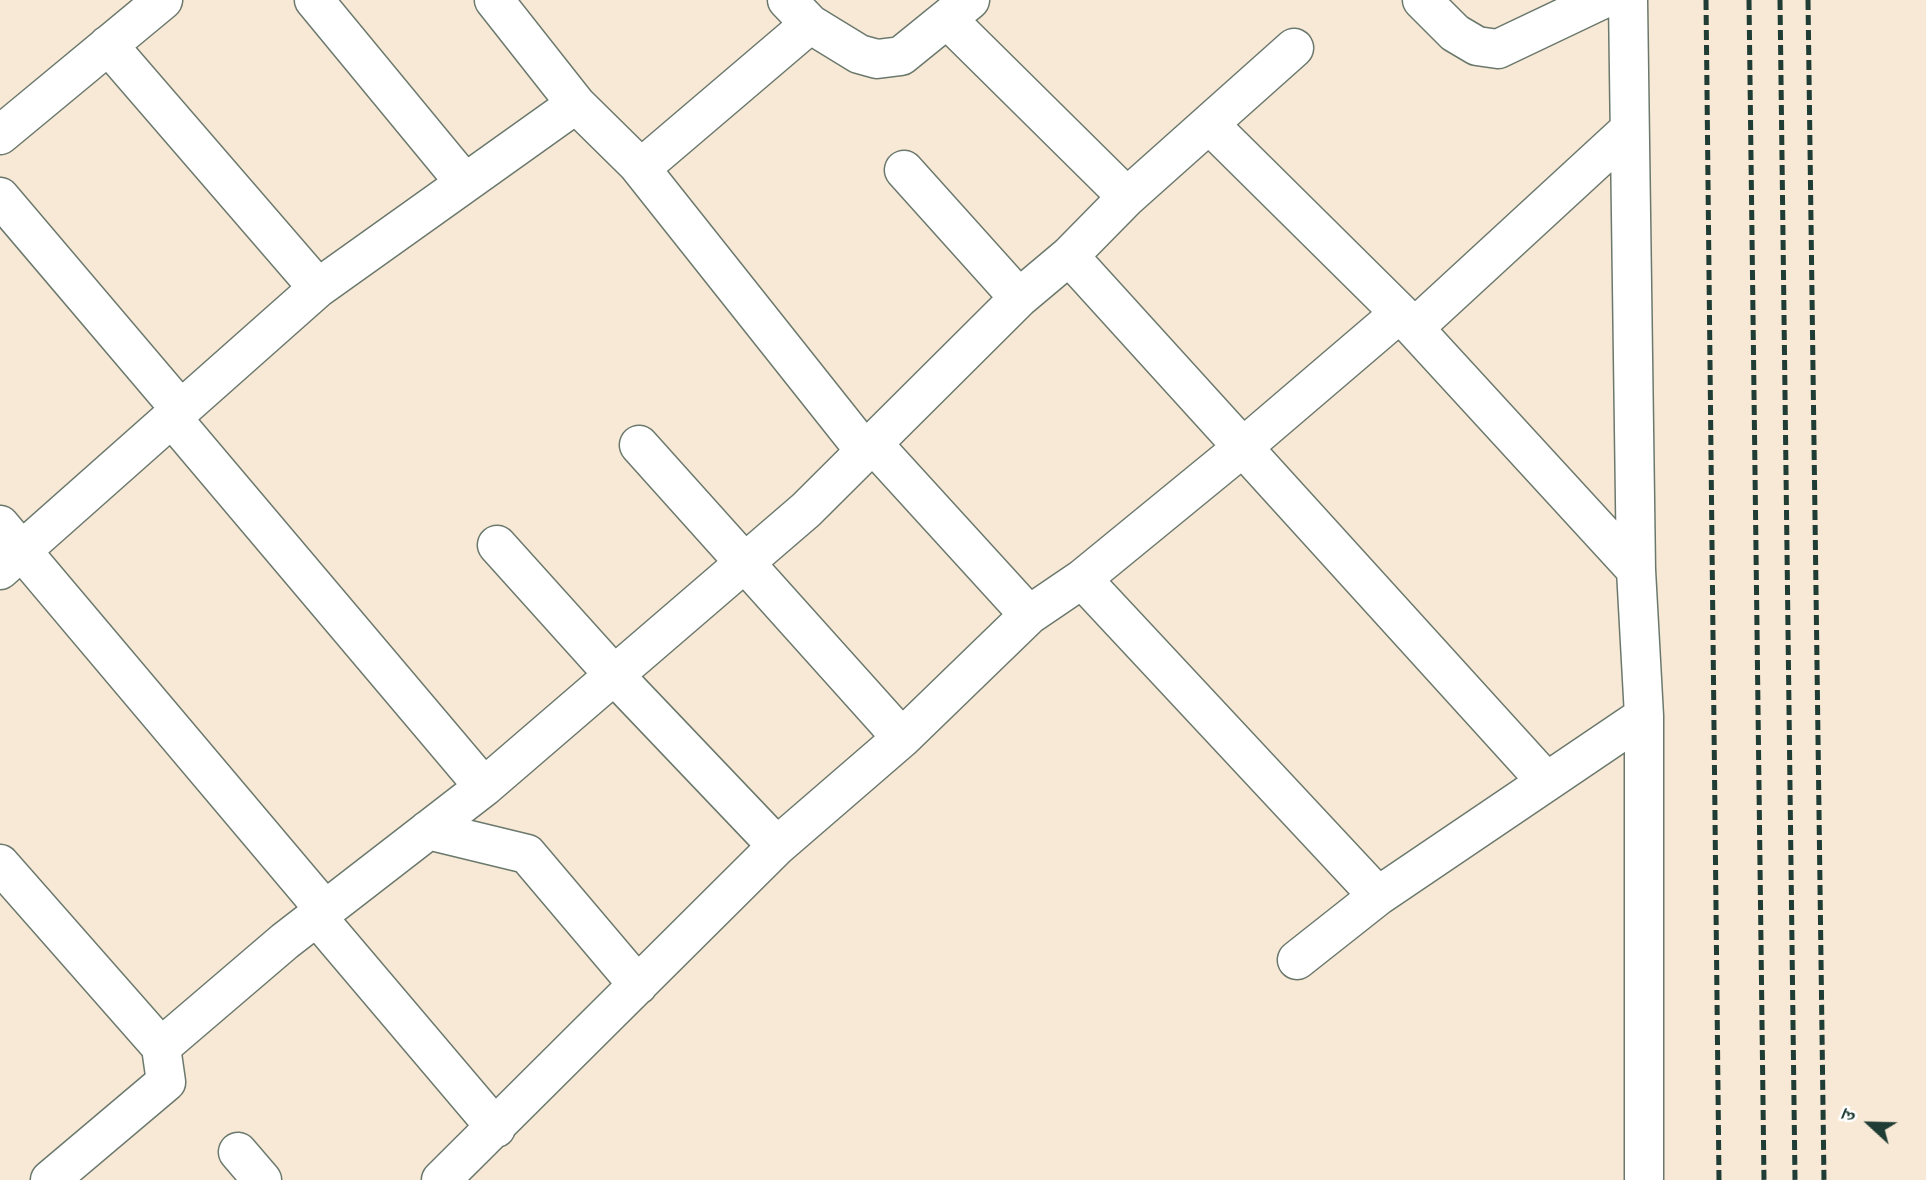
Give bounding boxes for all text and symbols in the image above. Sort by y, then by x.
north arrow [1835,1089,1905,1159]
text: उ [1836,1106,1864,1125]

